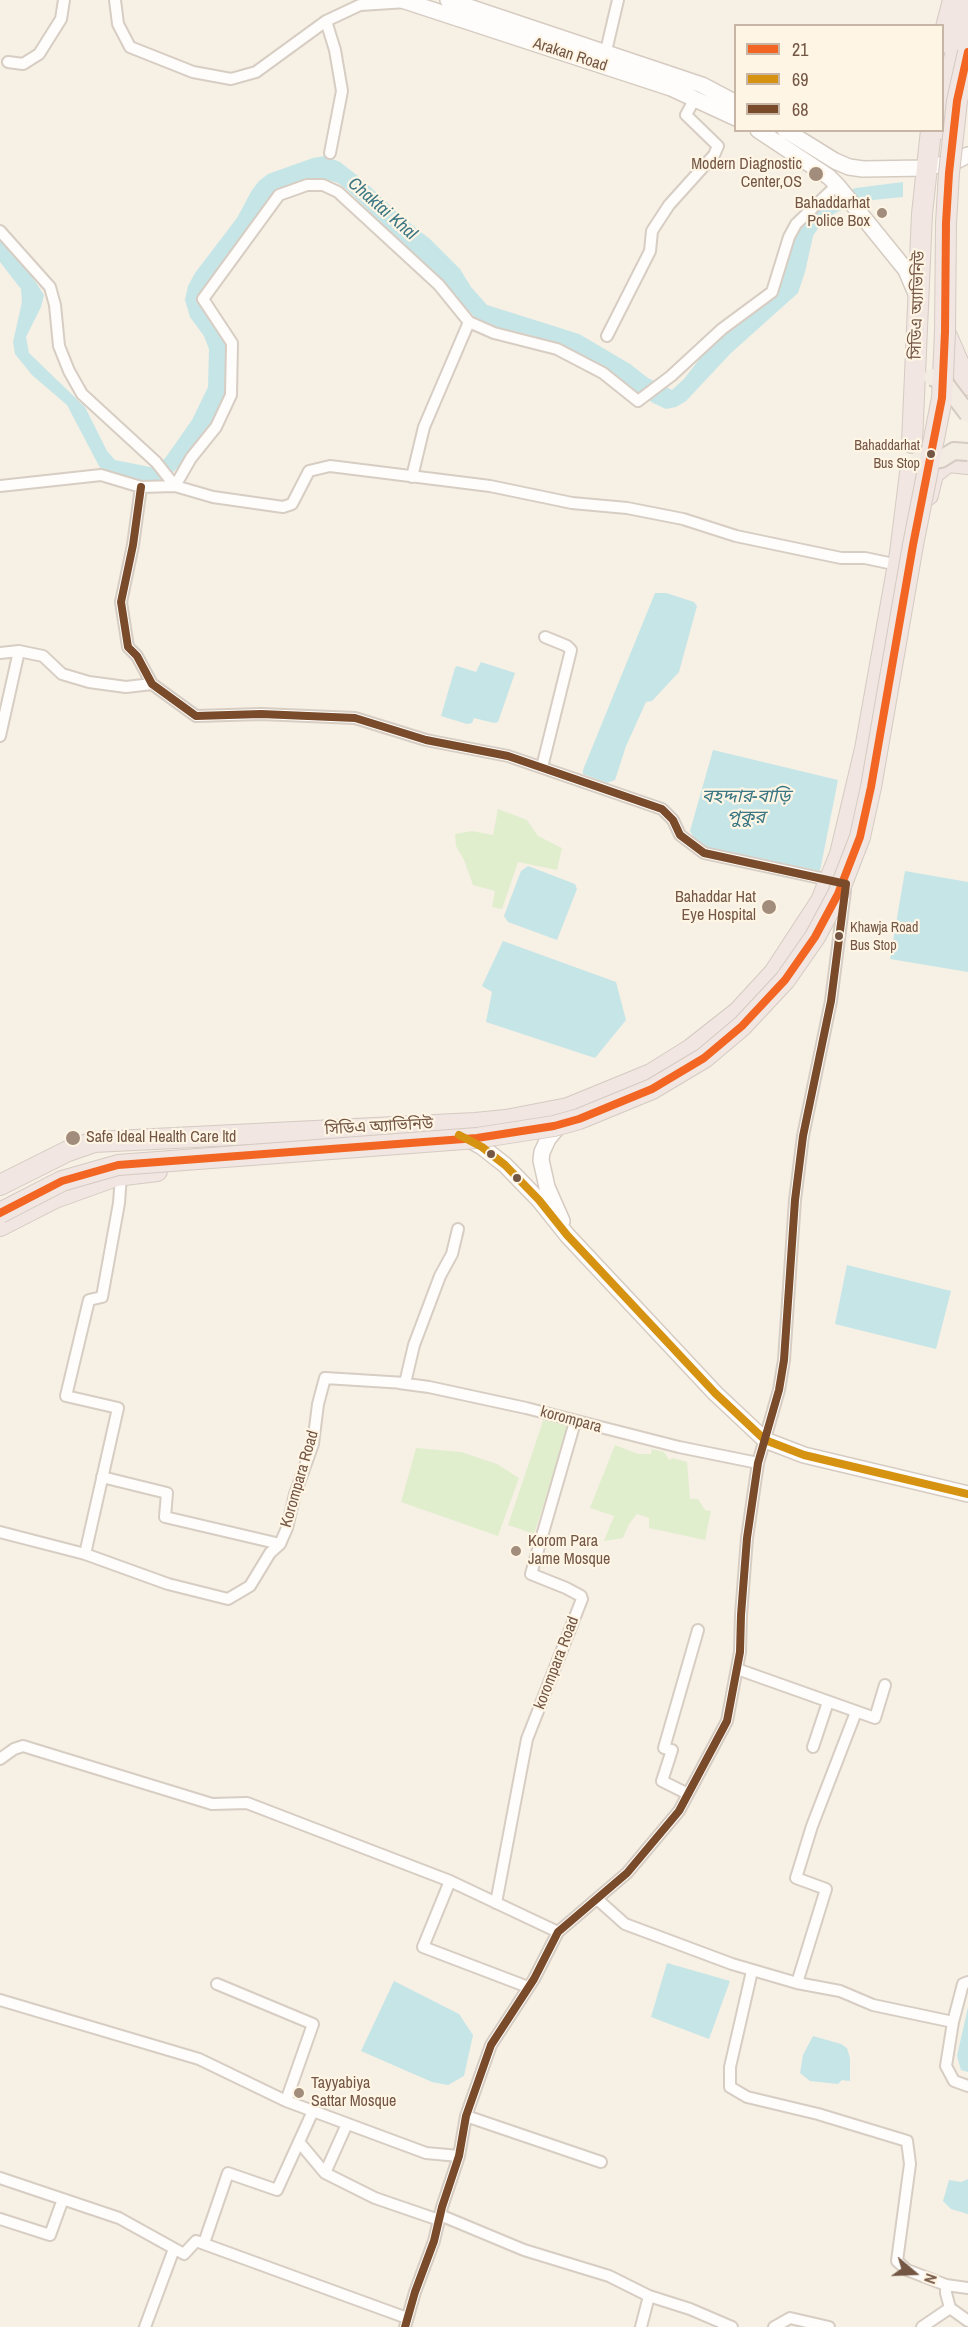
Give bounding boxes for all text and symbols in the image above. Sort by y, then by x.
legend [734,24,944,132]
street label: Arakan Road [531,34,609,76]
text: 21 [792,37,808,62]
text: 69 [792,67,808,92]
text: 68 [792,97,808,122]
place label: Modern Diagnostic Center,OS [691,155,802,193]
marker: Modern Diagnostic Center,OS [807,165,825,183]
water label: Chaktai Khal [343,173,421,245]
place label: Bahaddarhat Police Box [795,194,870,232]
marker: Bahaddarhat Police Box [875,206,889,220]
street label: সিডিএ অ্যাভিনিউ [907,250,929,360]
place label: Bahaddarhat Bus Stop [854,438,920,470]
marker: Bahaddarhat Bus Stop [925,448,937,460]
water label: বহদ্দার-বাড়ি পুকুর [702,786,790,828]
place label: Bahaddar Hat Eye Hospital [675,888,756,926]
marker: Bahaddar Hat Eye Hospital [760,898,778,916]
place label: Khawja Road Bus Stop [850,920,918,952]
marker: Khawja Road Bus Stop [833,930,845,942]
street label: সিডিএ অ্যাভিনিউ [324,1115,434,1139]
place label: Safe Ideal Health Care ltd [86,1128,236,1148]
marker: Safe Ideal Health Care ltd [64,1129,82,1147]
unlabelled marker [485,1148,497,1160]
unlabelled marker [511,1172,523,1184]
street label: korompara [538,1403,604,1437]
street label: Korompara Road [277,1428,323,1530]
place label: Korom Para Jame Mosque [528,1532,610,1570]
marker: Korom Para Jame Mosque [509,1544,523,1558]
street label: korompara Road [531,1614,583,1712]
place label: Tayyabiya Sattar Mosque [311,2074,396,2112]
marker: Tayyabiya Sattar Mosque [292,2086,306,2100]
north arrow [884,2243,944,2303]
text: N [919,2271,943,2287]

